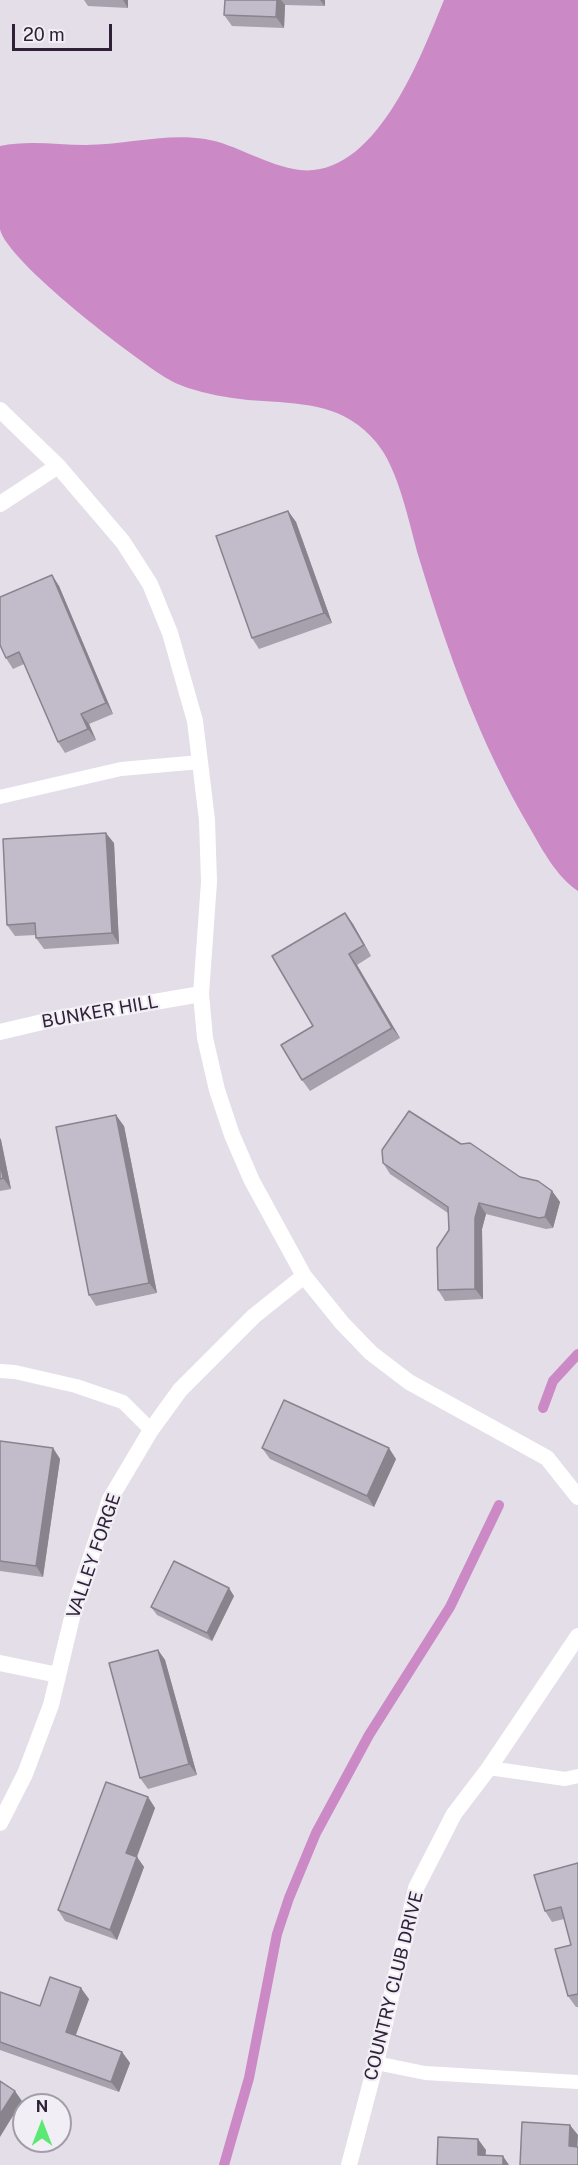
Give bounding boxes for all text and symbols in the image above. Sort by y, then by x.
scale bar [15,12,116,50]
text: 20 m [23,24,65,45]
street label: BUNKER HILL [40,991,160,1033]
street label: VALLEY FORGE [63,1491,125,1621]
street label: COUNTRY CLUB DRIVE [360,1889,428,2083]
north arrow [12,2093,72,2153]
text: N [36,2097,48,2116]

